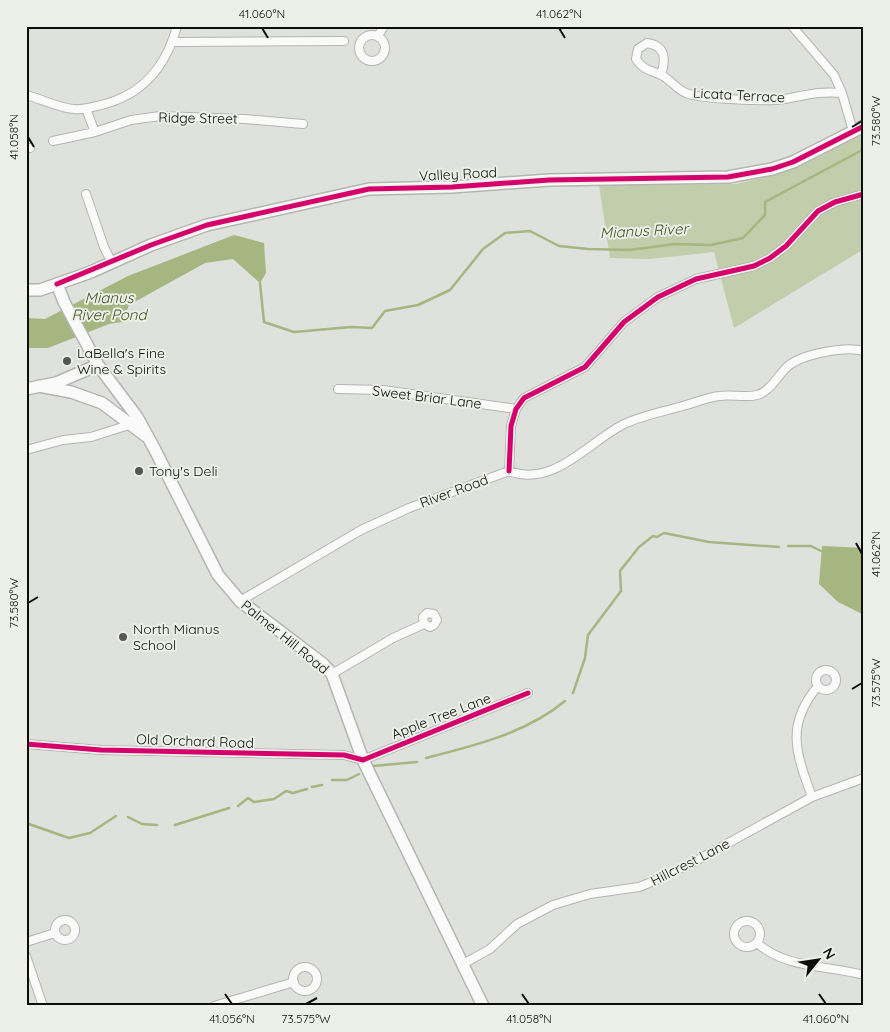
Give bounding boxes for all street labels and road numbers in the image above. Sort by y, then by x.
street label: Licata Terrace [692,84,786,106]
street label: Ridge Street [158,108,238,128]
street label: Valley Road [418,163,498,185]
street label: Sweet Briar Lane [371,381,483,413]
street label: River Road [417,470,491,512]
street label: Palmer Hill Road [237,596,333,678]
street label: Apple Tree Lane [389,689,493,743]
street label: Old Orchard Road [136,730,254,752]
street label: Hillcrest Lane [647,834,733,890]

